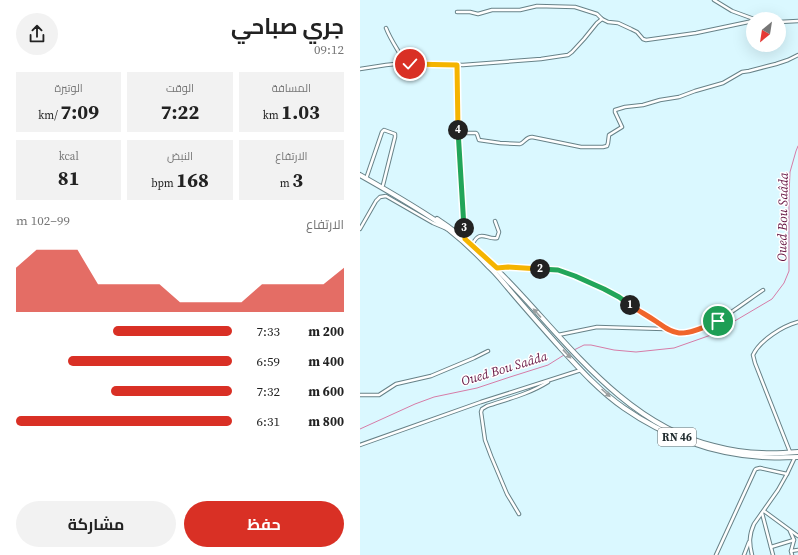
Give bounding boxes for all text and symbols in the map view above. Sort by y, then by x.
text: جري صباحي [231,11,344,41]
north arrow [746,12,786,52]
map controls [746,12,786,52]
button: share [16,13,58,55]
text: 09:12 [314,41,344,58]
pin [393,47,427,81]
icon: check [399,53,421,75]
text: الوتيرة [55,81,83,96]
text: الوقت [166,81,194,96]
text: المسافة [272,81,311,96]
text: 7:09 [60,98,99,126]
text: 7:22 [161,98,199,126]
text: 1.03 [281,98,320,126]
text: /km [38,108,60,123]
text: km [263,108,281,123]
pin: 4 [448,120,468,140]
text: 4 [455,122,461,137]
text: kcal [59,149,79,164]
text: النبض [167,149,193,164]
text: الارتفاع [275,149,307,164]
text: 81 [58,164,80,192]
text: 168 [176,166,209,194]
text: 3 [292,166,303,194]
water label: Oued Bou Saâda [773,172,792,262]
text: bpm [151,176,176,191]
text: m [280,176,292,191]
text: 99–102 m [16,212,70,229]
text: الارتفاع [306,216,344,233]
pin: 3 [454,218,474,238]
text: 3 [461,220,467,235]
pin: 2 [530,259,550,279]
text: 2 [537,261,543,276]
pin: 1 [620,295,640,315]
text: 1 [627,297,633,312]
pin [701,304,735,338]
one-way arrow [533,308,542,318]
icon: arrive [707,310,729,332]
text: 7:33 [257,323,280,340]
text: 200 m [308,323,344,340]
water label: Oued Bou Saâda [459,347,550,390]
one-way arrow [562,349,571,359]
text: 6:59 [257,353,280,370]
text: 400 m [308,353,344,370]
text: 7:32 [257,383,280,400]
text: 600 m [308,383,344,400]
one-way arrow [601,388,610,397]
text: 6:31 [257,413,280,430]
text: 800 m [308,413,344,430]
road number: RN 46 [658,428,696,446]
button: مشاركة [16,501,176,547]
button: حفظ [184,501,344,547]

